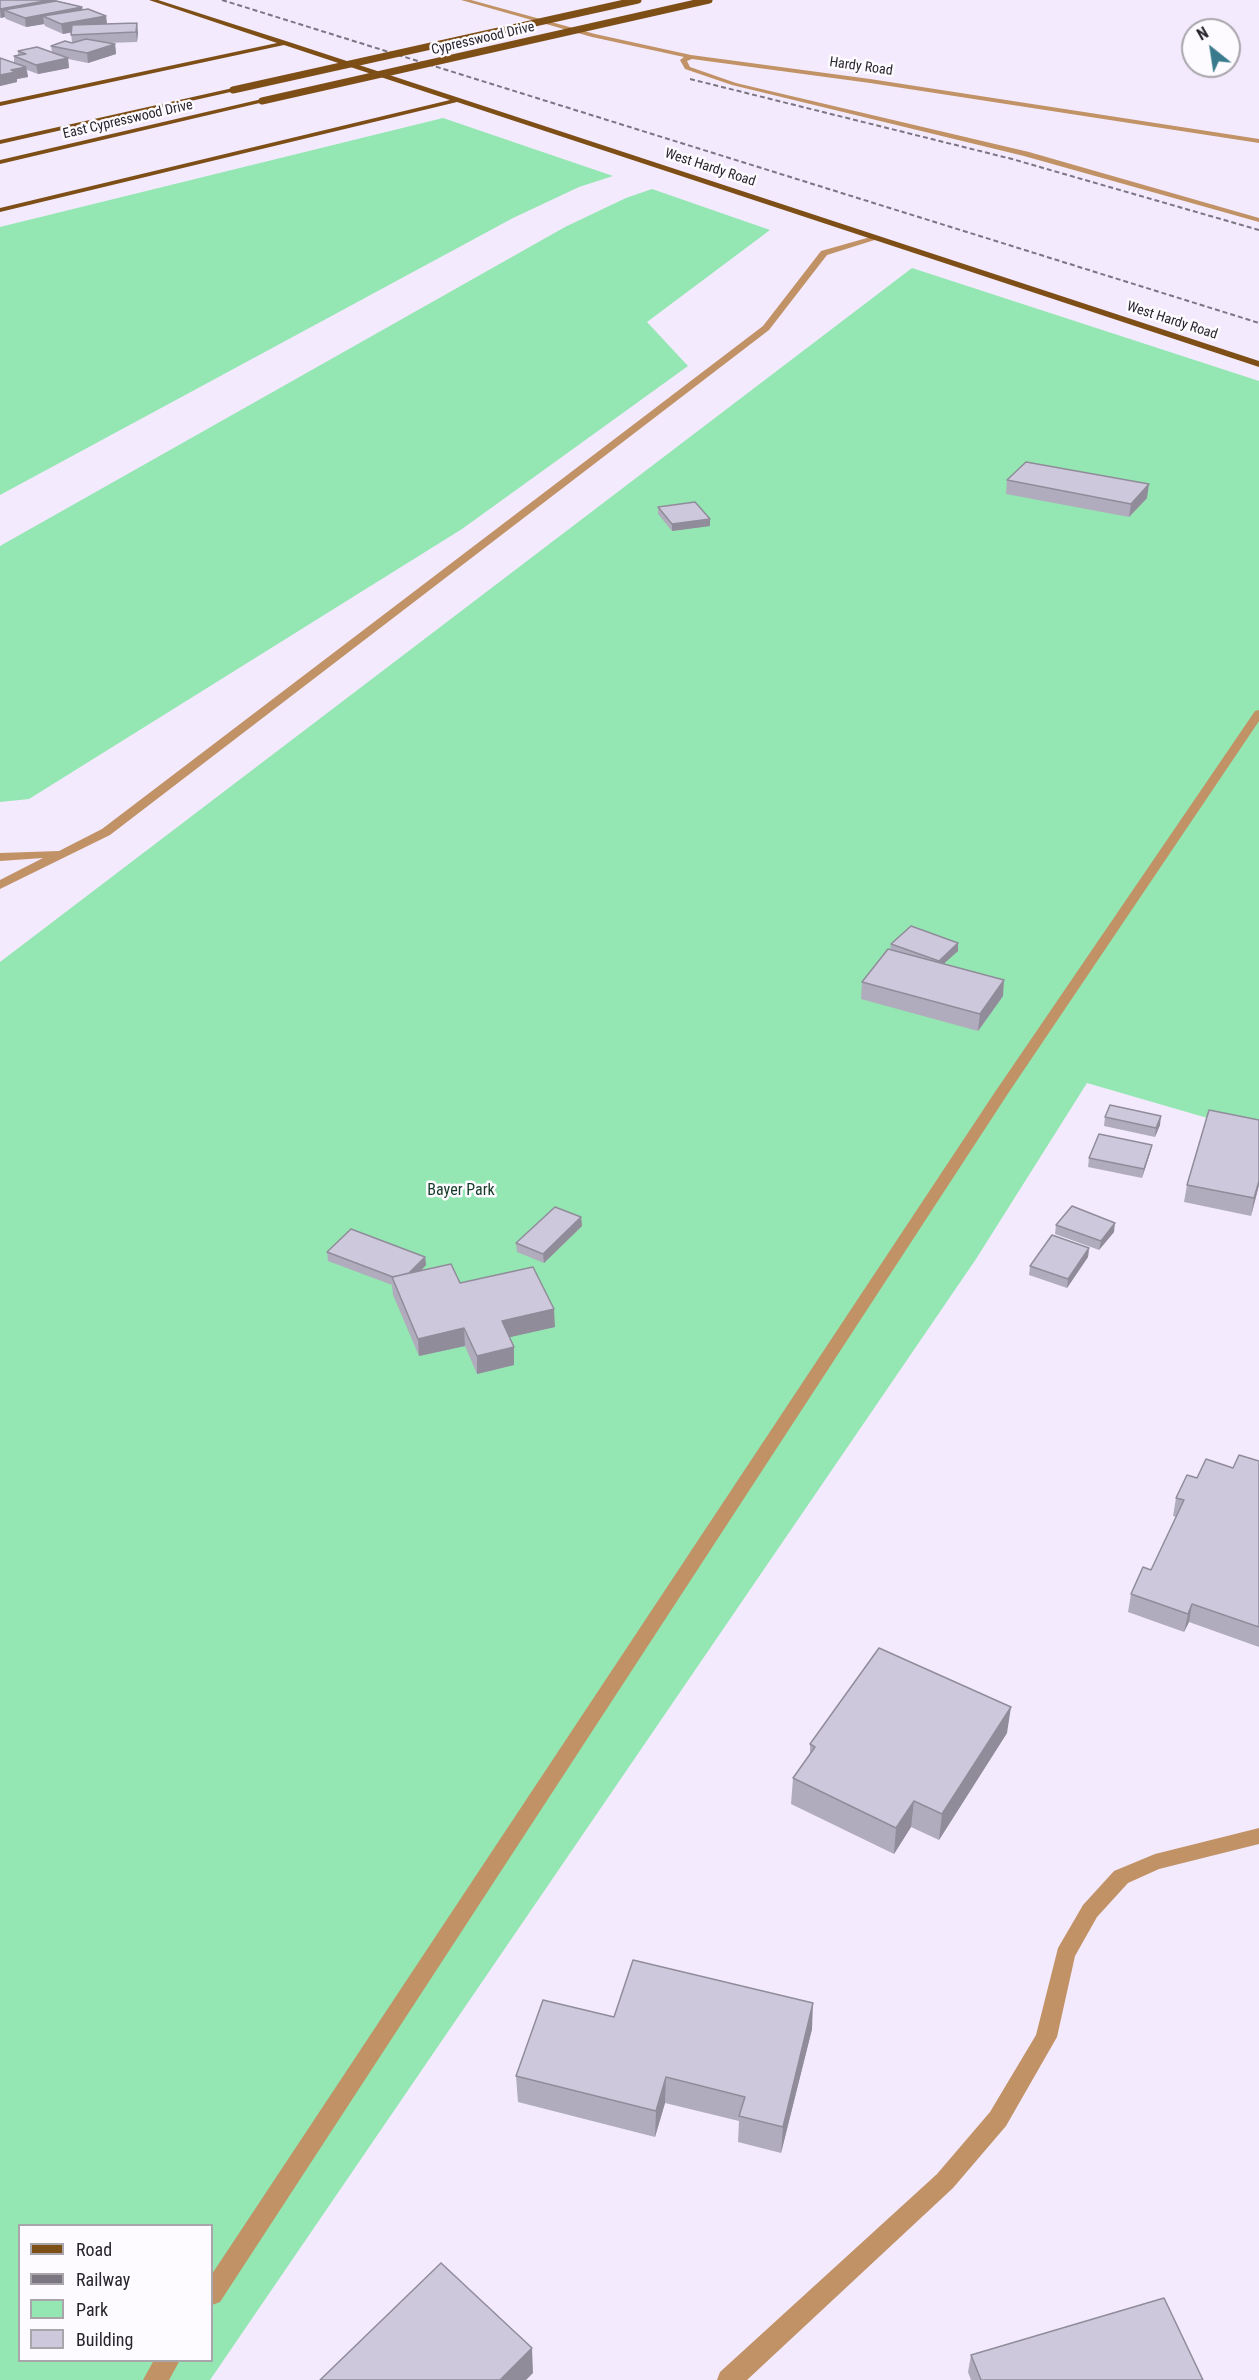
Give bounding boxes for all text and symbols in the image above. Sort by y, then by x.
north arrow [1181,18,1241,78]
street label: Cypresswood Drive [430,19,536,59]
text: N [1194,23,1212,44]
street label: Hardy Road [828,54,894,80]
street label: East Cypresswood Drive [61,97,195,143]
street label: West Hardy Road [663,145,757,191]
street label: West Hardy Road [1125,298,1219,344]
park label: Bayer Park [427,1181,495,1201]
legend [18,2224,213,2362]
text: Road [76,2239,112,2260]
text: Railway [76,2269,130,2290]
text: Park [76,2299,108,2320]
text: Building [76,2329,133,2350]

